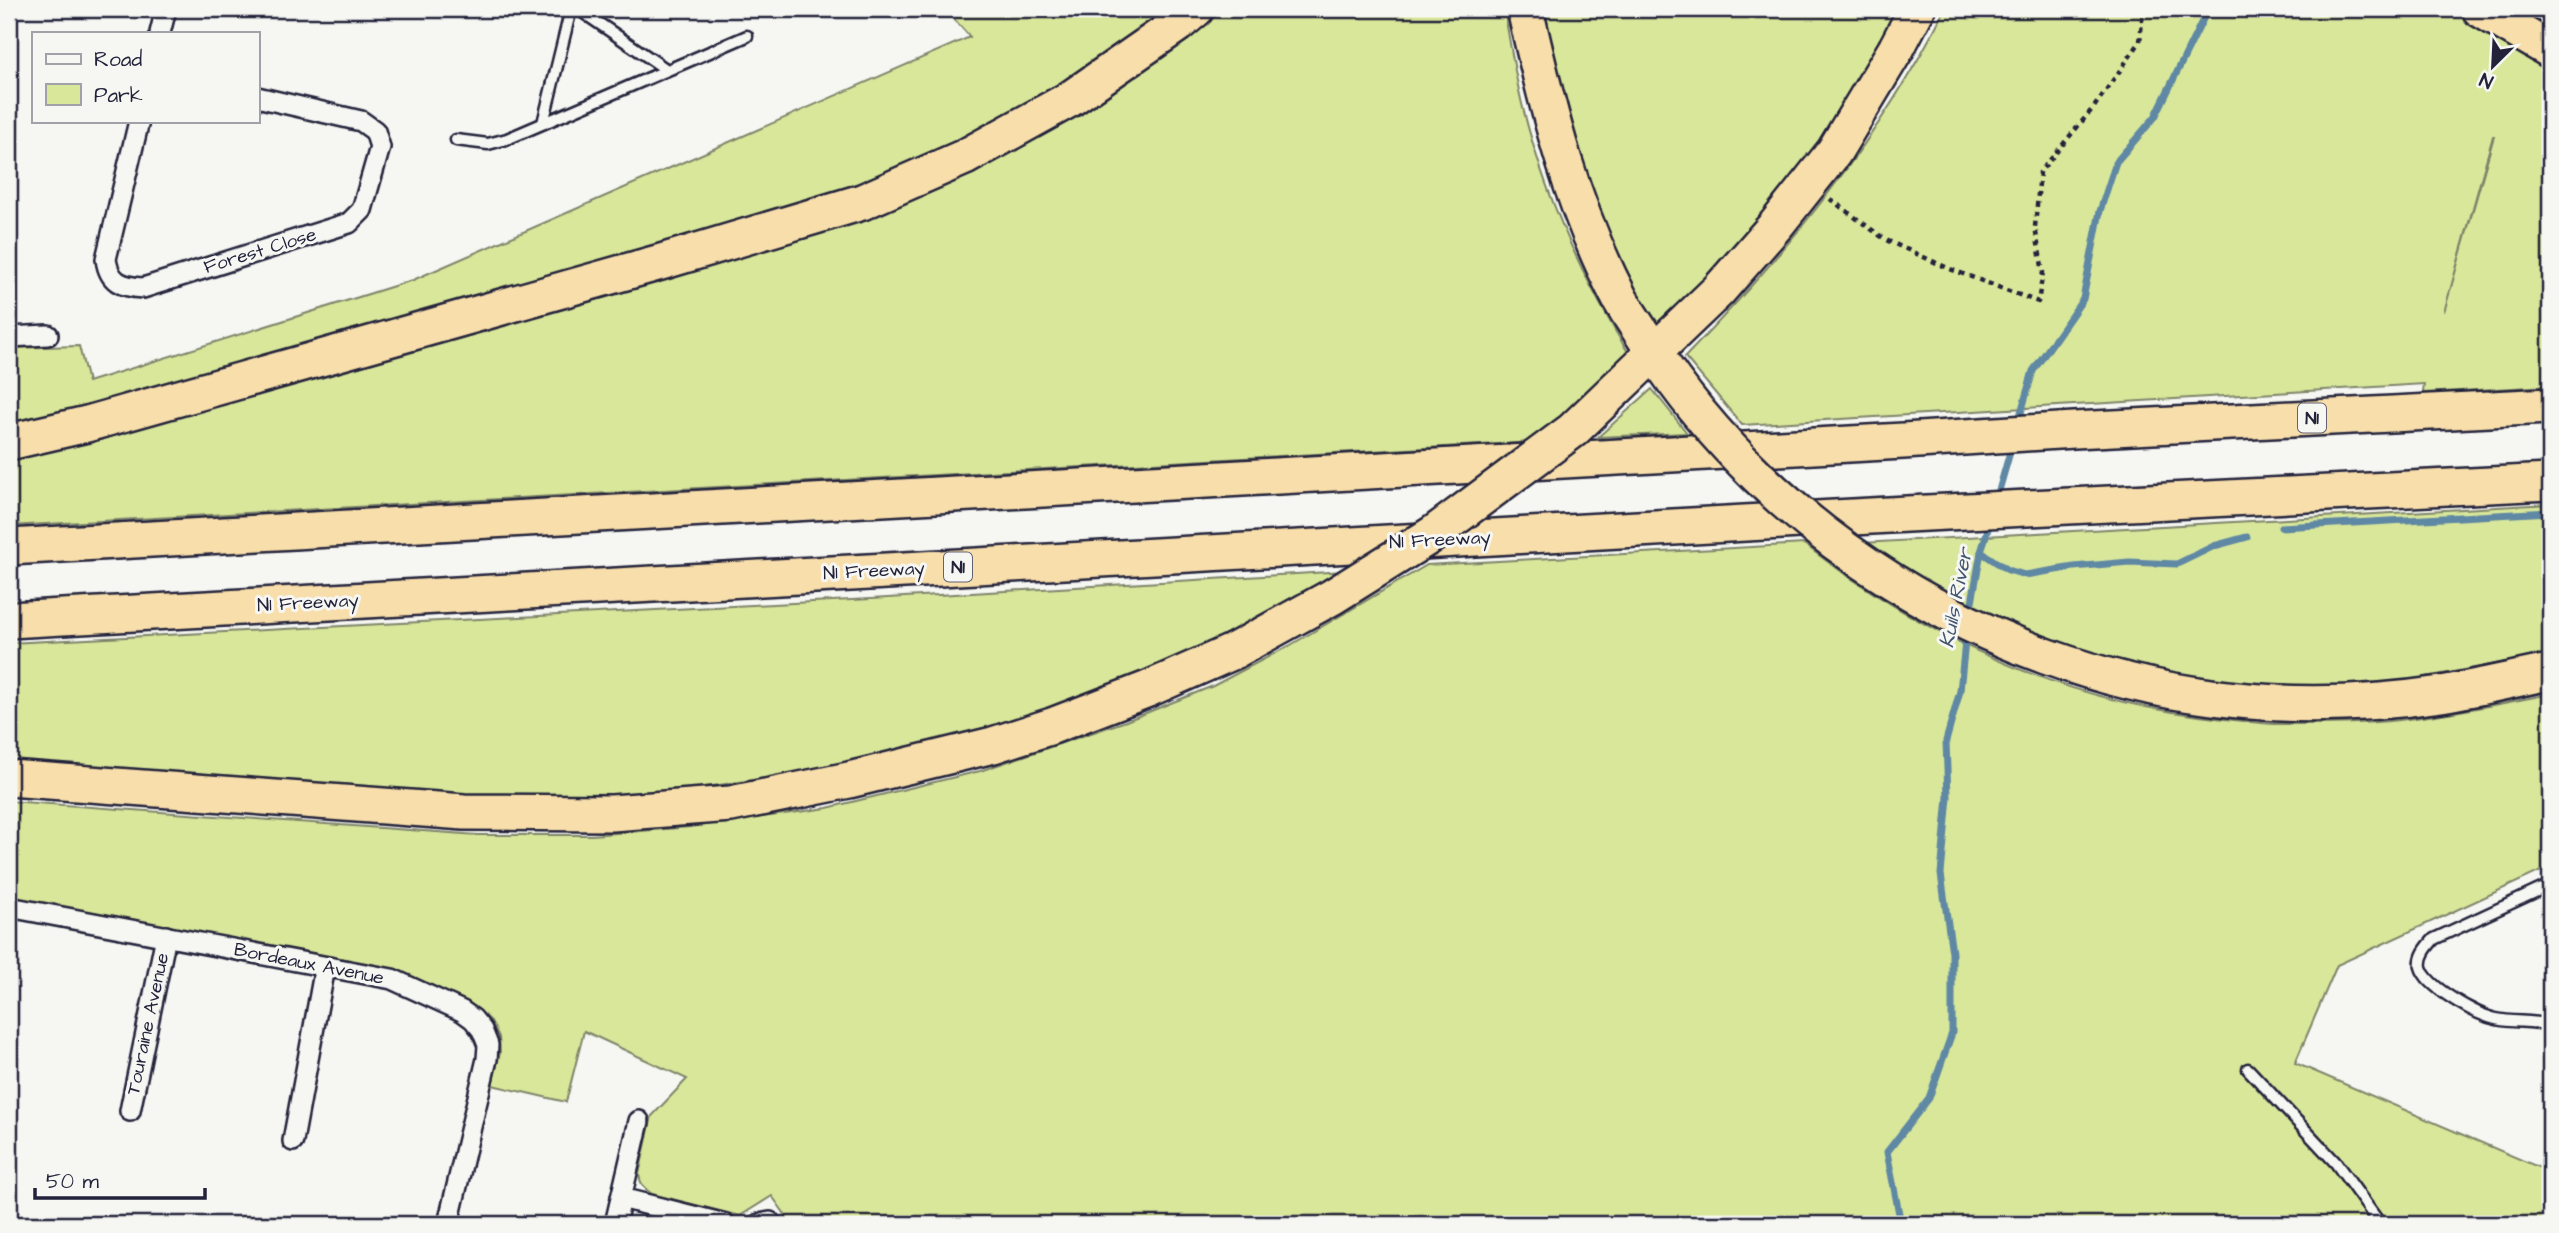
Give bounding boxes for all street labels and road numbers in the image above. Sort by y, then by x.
street label: Forest Close [200,221,320,281]
road number: N1 [2298,404,2326,432]
street label: N1 Freeway [1389,524,1492,557]
road number: N1 [944,552,972,582]
street label: N1 Freeway [823,555,926,588]
street label: N1 Freeway [257,587,360,620]
street label: Bordeaux Avenue [232,936,386,992]
street label: Touraine Avenue [120,951,176,1097]

